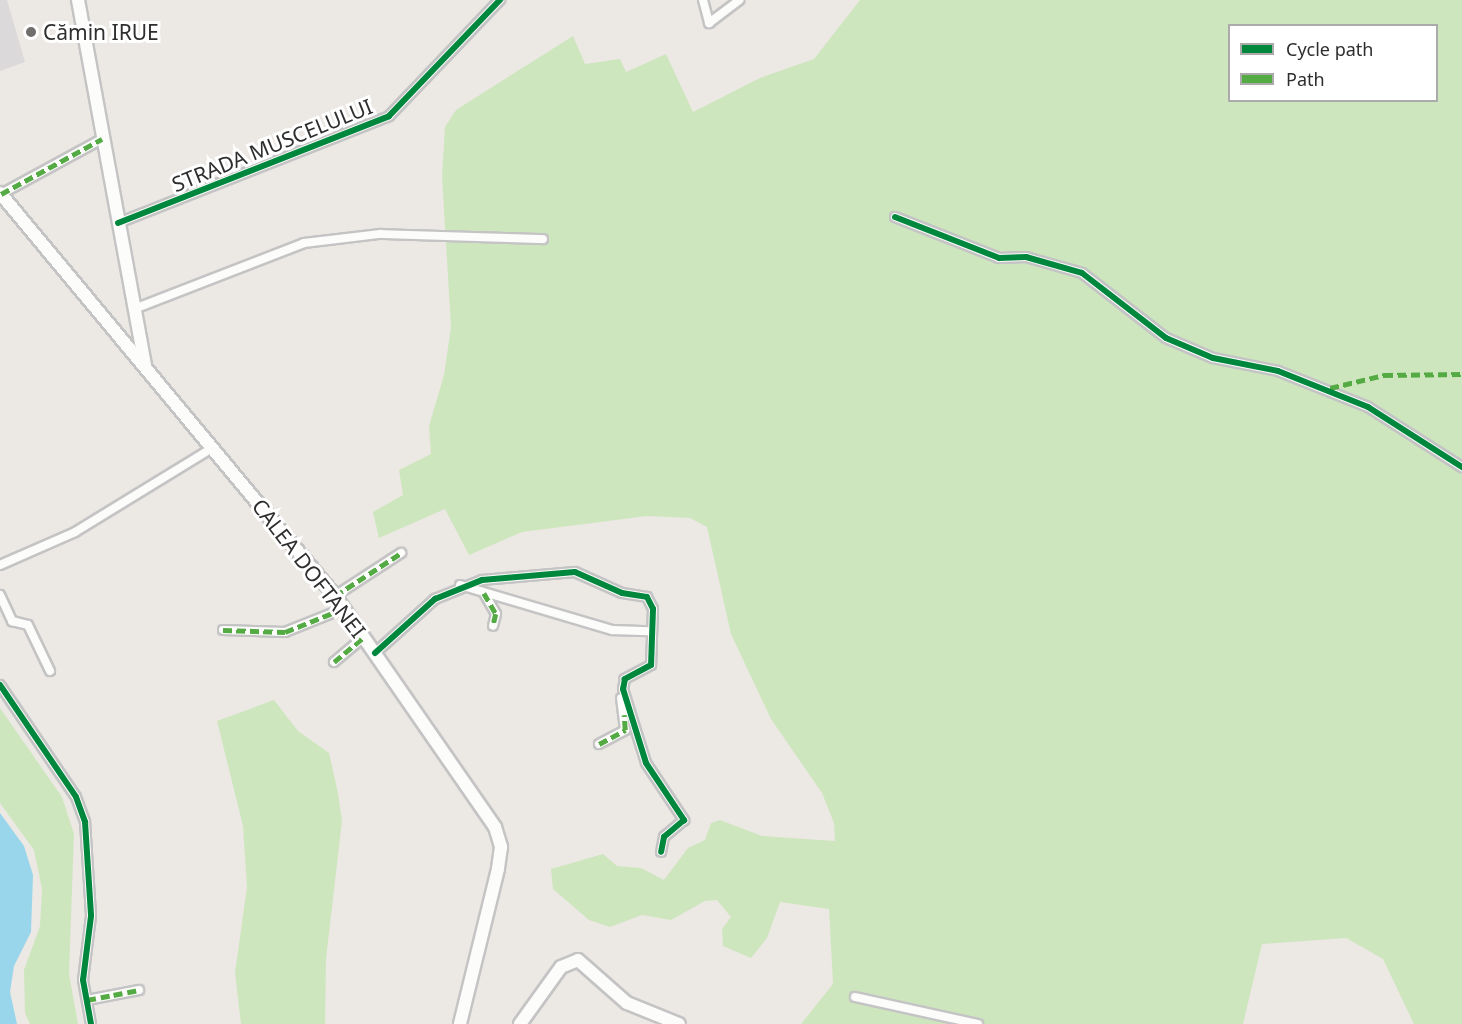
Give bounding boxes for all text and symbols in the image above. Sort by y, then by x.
place label: Cămin IRUE [43,19,159,45]
legend [1228,24,1438,102]
marker: Cămin IRUE [24,25,38,39]
text: Cycle path [1286,37,1373,61]
text: Path [1286,67,1325,91]
street label: STRADA MUSCELULUI [168,93,376,197]
street label: CALEA DOFTANEI [247,494,371,642]

